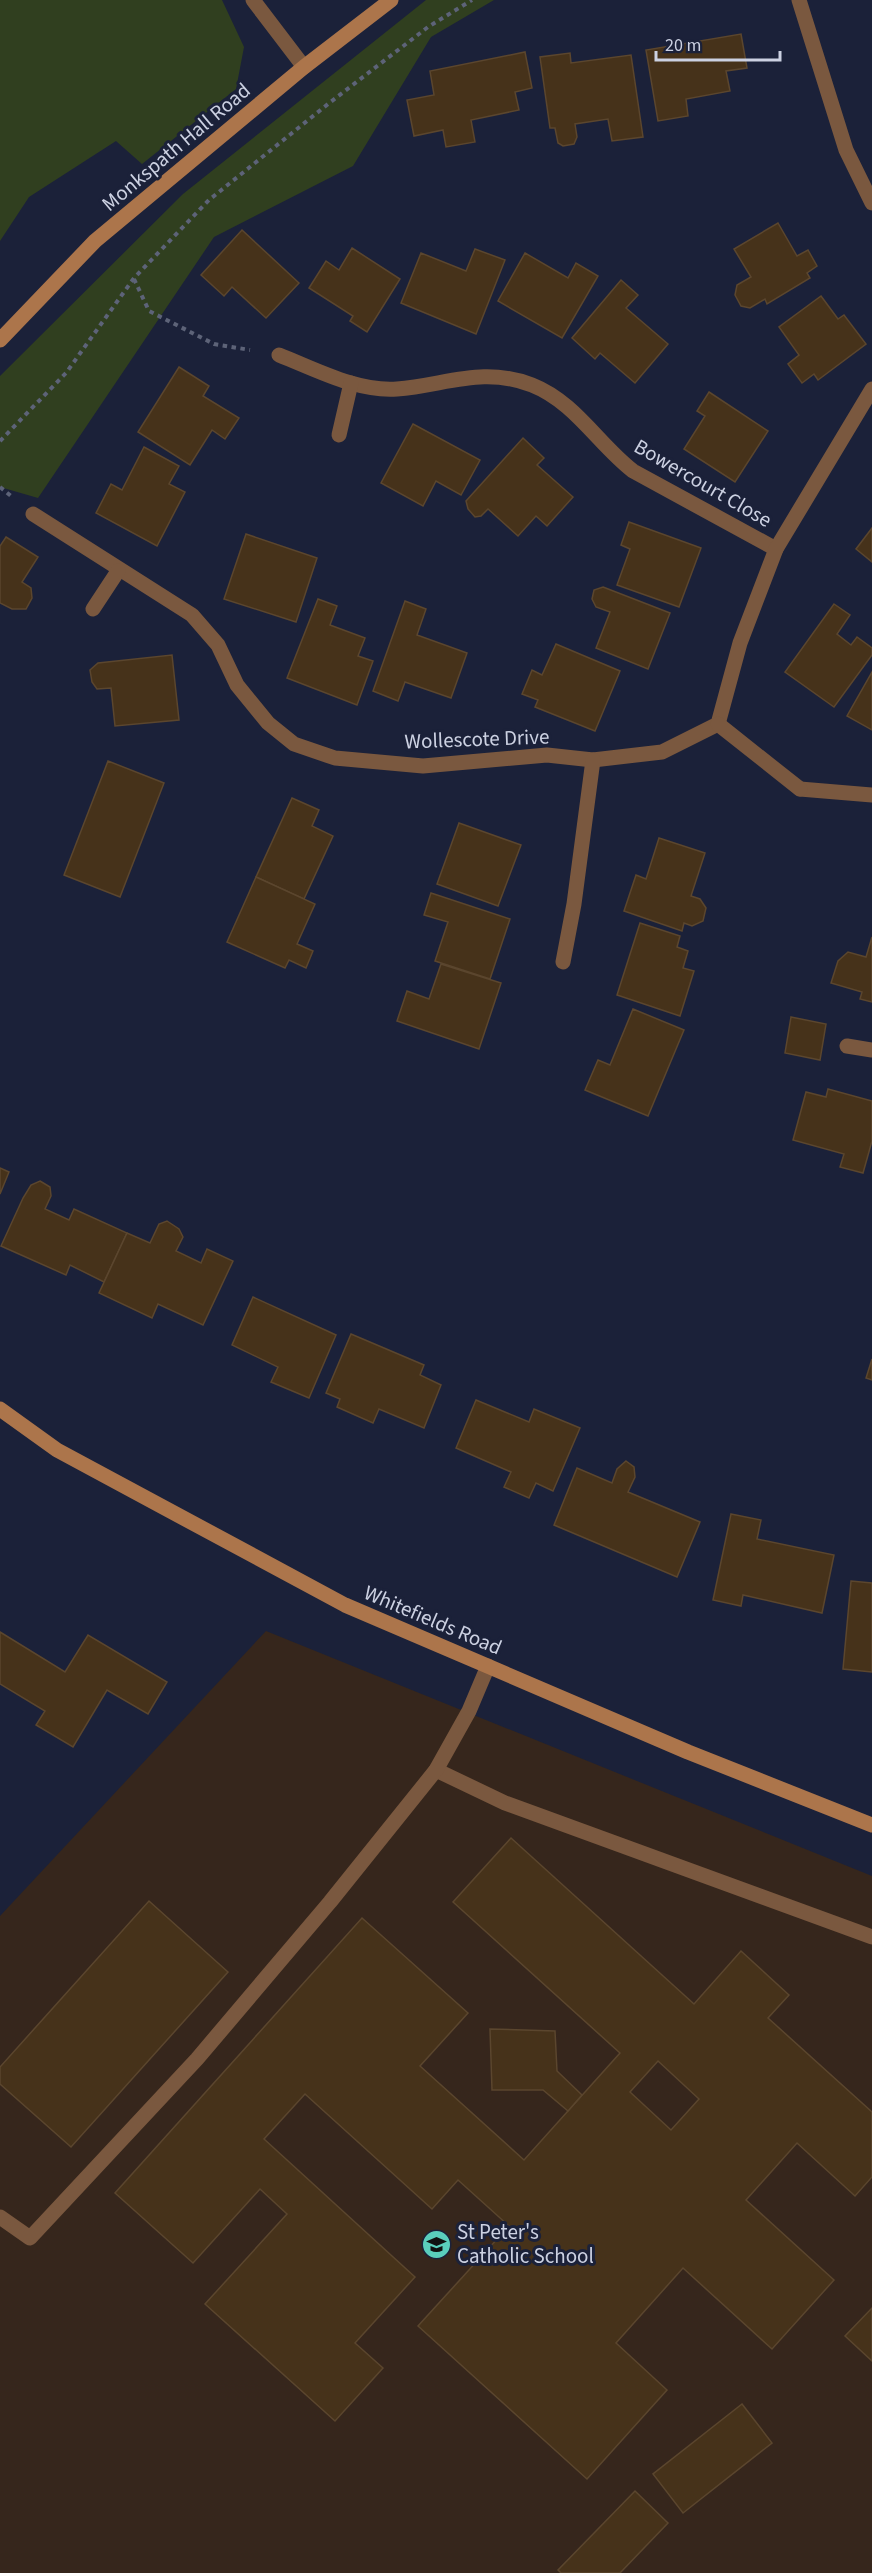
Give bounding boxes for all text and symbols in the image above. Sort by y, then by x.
scale bar [656,24,780,62]
text: 20 m [665,33,701,58]
street label: Monkspath Hall Road [95,76,257,218]
street label: Bowercourt Close [629,431,777,535]
street label: Wollescote Drive [404,721,550,757]
street label: Whitefields Road [359,1577,507,1663]
place label: St Peter's Catholic School [457,2217,594,2271]
school or university icon: St Peter's Catholic School [420,2228,452,2260]

